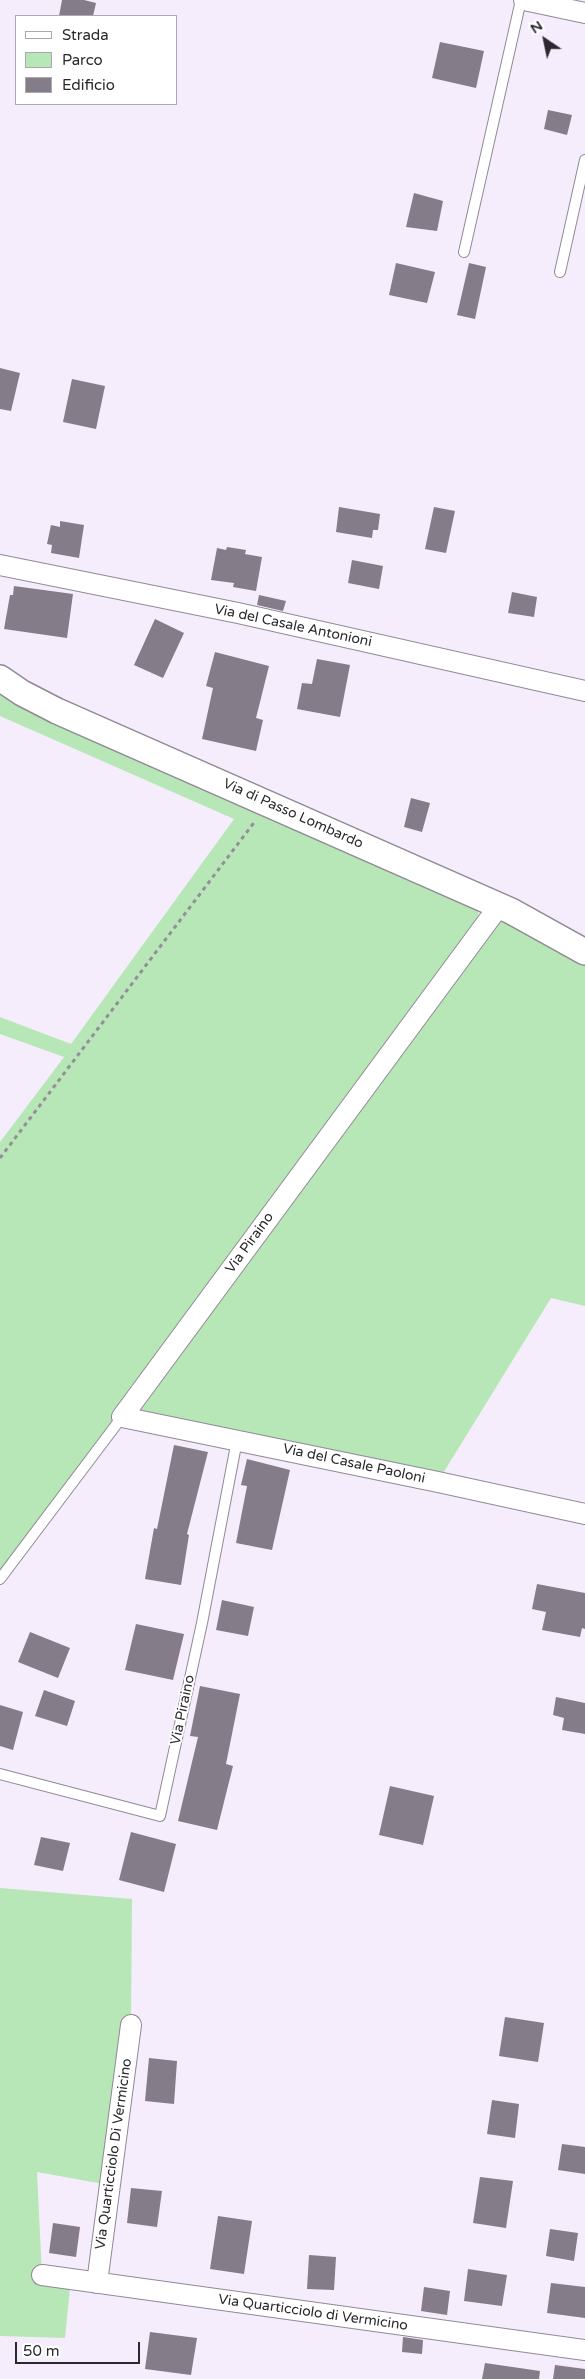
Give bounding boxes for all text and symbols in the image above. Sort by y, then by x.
legend [15,15,178,105]
north arrow [520,15,570,65]
text: N [527,17,546,37]
text: Strada [62,26,109,44]
text: Parco [62,51,103,69]
text: Edificio [62,76,115,94]
street label: Via del Casale Antonioni [213,601,373,651]
street label: Via di Passo Lombardo [220,775,366,853]
street label: Via Piraino [222,1209,278,1277]
street label: Via del Casale Paoloni [281,1441,427,1487]
street label: Via Piraino [167,1673,199,1747]
street label: Via Quarticciolo Di Vermicino [92,2057,136,2251]
street label: Via Quarticciolo di Vermicino [217,2291,409,2335]
scale bar [18,2332,142,2364]
text: 50 m [23,2342,60,2360]

